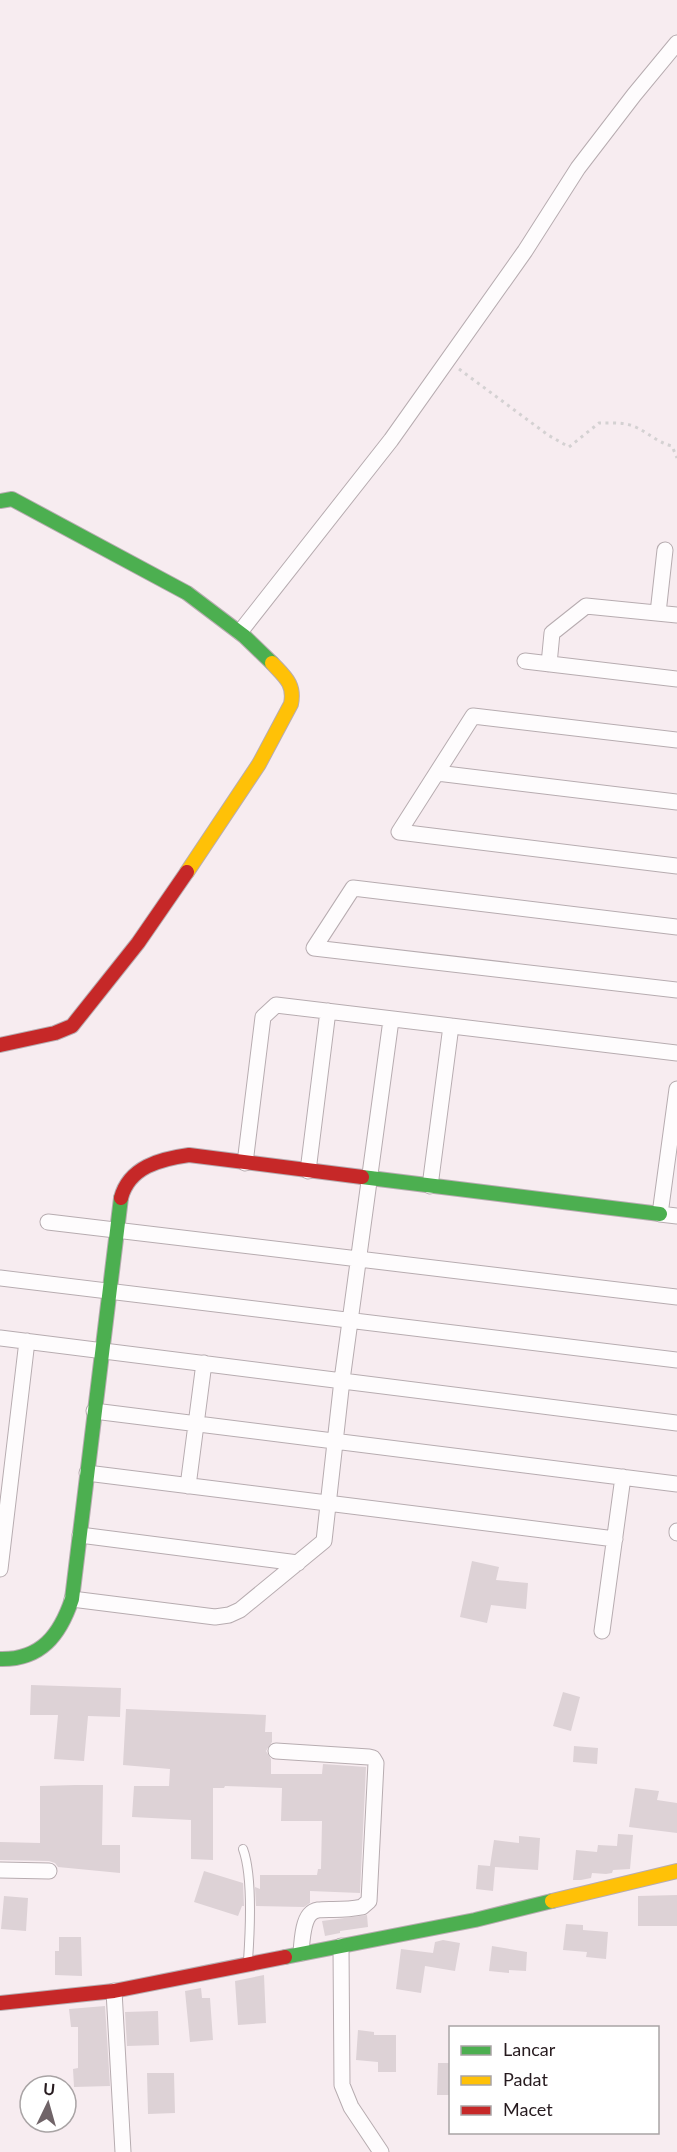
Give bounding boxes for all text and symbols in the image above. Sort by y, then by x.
legend [449,2026,659,2134]
text: Lancar [503,2038,556,2060]
text: Padat [503,2068,548,2090]
north arrow [18,2074,78,2134]
text: U [43,2079,56,2099]
text: Macet [503,2098,553,2120]

